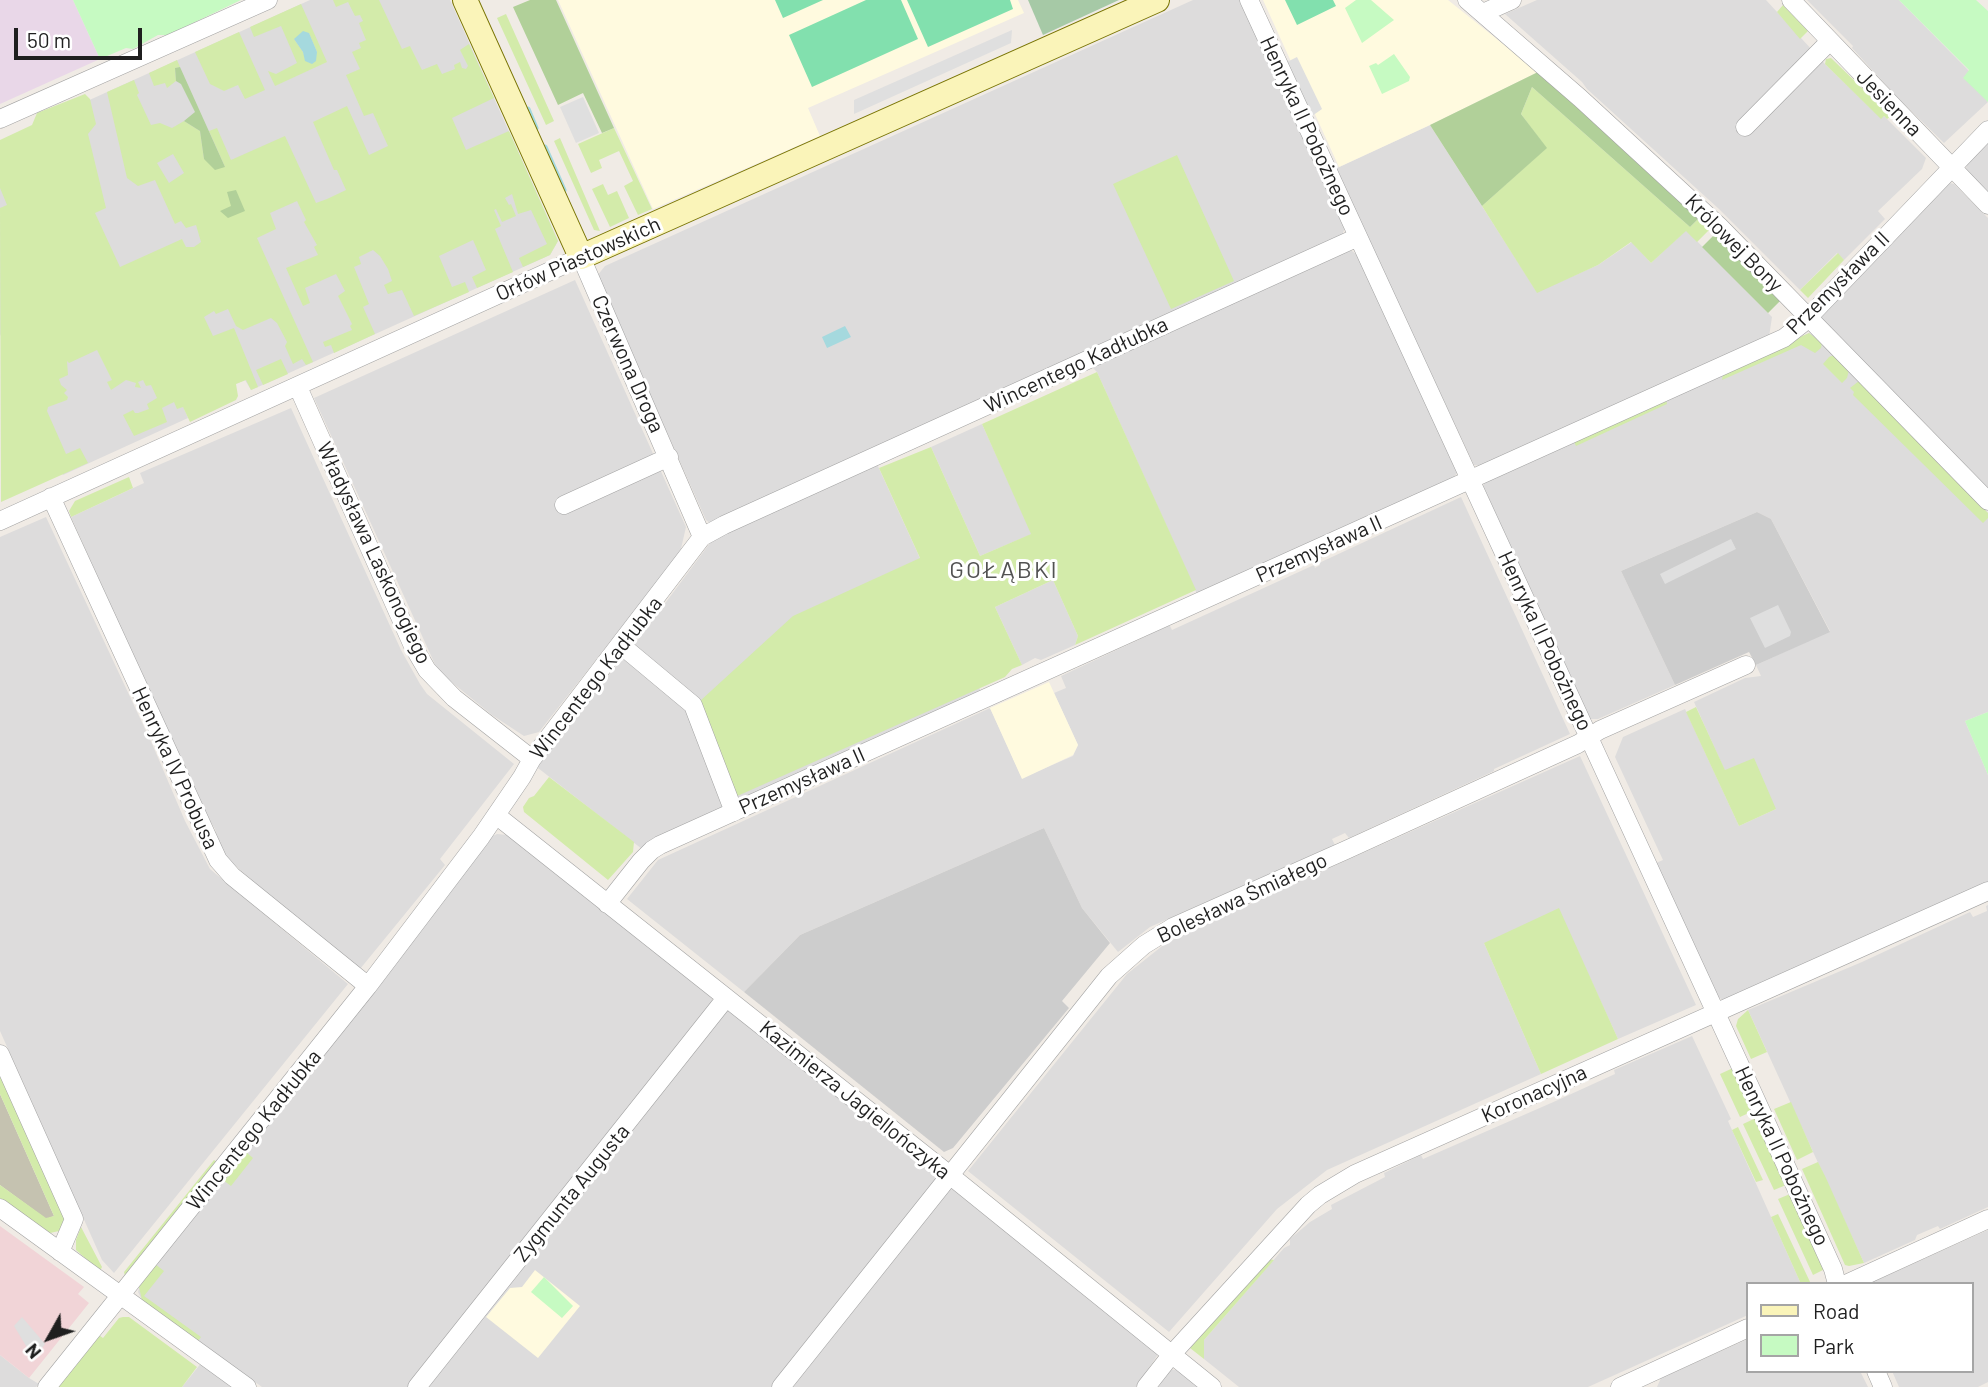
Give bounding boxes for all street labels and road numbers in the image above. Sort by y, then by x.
street label: Henryka II Pobożnego [1254,32,1360,220]
street label: Jesienna [1851,64,1927,142]
street label: Królowej Bony [1680,189,1788,297]
street label: Orłów Piastowskich [492,211,664,307]
street label: Przemysława II [1781,226,1895,340]
street label: Czerwona Droga [586,291,670,437]
street label: Wincentego Kadłubka [980,311,1172,419]
street label: Władysława Laskonogiego [311,438,437,668]
street label: Przemysława II [1252,510,1386,588]
street label: Henryka II Pobożnego [1492,547,1598,735]
street label: Wincentego Kadłubka [525,592,667,764]
street label: Henryka IV Probusa [126,683,224,853]
street label: Przemysława II [735,742,869,820]
street label: Bolesława Śmiałego [1153,847,1331,949]
street label: Kazimierza Jagiellończyka [755,1015,955,1185]
street label: Wincentego Kadłubka [181,1044,327,1216]
street label: Koronacyjna [1477,1060,1591,1128]
street label: Henryka II Pobożnego [1729,1062,1835,1250]
street label: Zygmunta Augusta [509,1119,635,1267]

